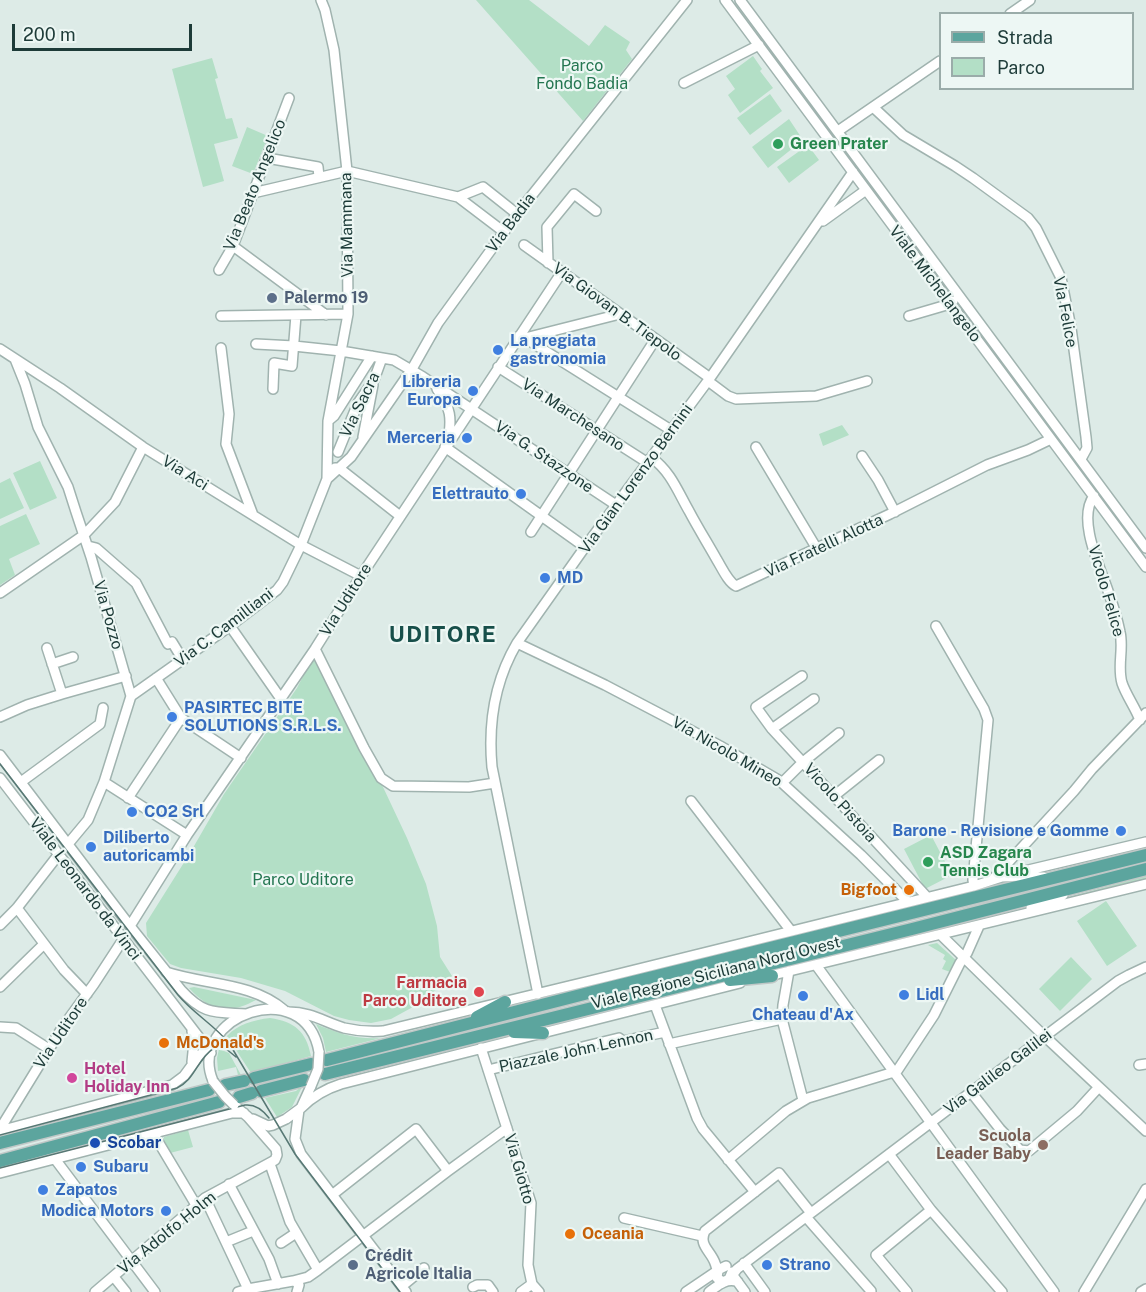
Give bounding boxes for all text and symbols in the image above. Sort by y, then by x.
scale bar [15,12,195,50]
legend [939,12,1134,90]
text: 200 m [23,24,76,45]
text: Strada [997,27,1053,48]
park label: Parco Fondo Badia [536,56,628,94]
text: Parco [997,57,1045,78]
street label: Via Beato Angelico [220,116,290,254]
place label: Green Prater [790,134,888,154]
marker: Green Prater [771,137,785,151]
street label: Via Mammana [336,172,358,278]
street label: Via Badia [482,189,540,257]
street label: Viale Michelangelo [885,222,985,346]
street label: Via Giovan B. Tiepolo [549,259,685,365]
street label: Via Felice [1049,275,1081,349]
place label: Palermo 19 [284,288,368,308]
marker: Palermo 19 [265,291,279,305]
place label: La pregiata gastronomia [510,331,606,369]
marker: La pregiata gastronomia [491,343,505,357]
street label: Via Sacra [336,369,384,441]
place label: Libreria Europa [402,372,461,410]
street label: Via Marchesano [518,375,628,455]
marker: Libreria Europa [466,384,480,398]
street label: Via Gian Lorenzo Bernini [575,400,697,558]
street label: Via G. Stazzone [491,417,597,497]
place label: Merceria [387,428,455,448]
marker: Merceria [460,431,474,445]
street label: Via Aci [158,451,212,495]
place label: Elettrauto [432,484,509,504]
marker: Elettrauto [514,487,528,501]
street label: Via Fratelli Alotta [762,510,886,582]
street label: Vicolo Felice [1084,543,1128,639]
street label: Via Uditore [316,560,376,640]
place label: MD [557,568,583,588]
marker: MD [538,571,552,585]
street label: Via Pozzo [89,578,127,652]
street label: Via C. Camilliani [171,585,277,671]
district label: UDITORE [389,622,497,648]
place label: PASIRTEC BITE SOLUTIONS S.R.L.S. [184,698,342,736]
marker: PASIRTEC BITE SOLUTIONS S.R.L.S. [165,710,179,724]
street label: Via Nicolò Mineo [668,713,786,791]
street label: Vicolo Pistoia [800,760,880,846]
place label: CO2 Srl [144,802,204,822]
marker: CO2 Srl [125,805,139,819]
street label: Viale Leonardo da Vinci [25,814,145,964]
place label: Barone - Revisione e Gomme [892,821,1109,841]
marker: Barone - Revisione e Gomme [1114,824,1128,838]
place label: Diliberto autoricambi [103,828,194,866]
marker: Diliberto autoricambi [84,840,98,854]
place label: ASD Zagara Tennis Club [940,843,1032,881]
marker: ASD Zagara Tennis Club [921,855,935,869]
park label: Parco Uditore [252,870,354,890]
place label: Bigfoot [840,880,897,900]
marker: Bigfoot [902,883,916,897]
street label: Viale Regione Siciliana Nord Ovest [590,933,842,1013]
place label: Farmacia Parco Uditore [363,973,467,1011]
marker: Farmacia Parco Uditore [472,985,486,999]
place label: Lidl [916,985,945,1005]
marker: Lidl [897,988,911,1002]
marker: Chateau d'Ax [796,989,810,1003]
street label: Via Uditore [30,993,92,1073]
place label: Chateau d'Ax [752,1005,854,1025]
street label: Piazzale John Lennon [497,1025,655,1077]
street label: Via Galileo Galilei [940,1025,1056,1119]
place label: McDonald's [176,1033,264,1053]
marker: McDonald's [157,1036,171,1050]
place label: Hotel Holiday Inn [84,1059,170,1097]
marker: Hotel Holiday Inn [65,1071,79,1085]
place label: Scuola Leader Baby [936,1126,1031,1164]
street label: Via Giotto [500,1132,538,1206]
place label: Scobar [107,1133,161,1153]
marker: Scobar [88,1136,102,1150]
marker: Scuola Leader Baby [1036,1138,1050,1152]
place label: Subaru [93,1157,149,1177]
marker: Subaru [74,1160,88,1174]
place label: Zapatos [55,1180,117,1200]
marker: Zapatos [36,1183,50,1197]
street label: Via Adolfo Holm [114,1188,220,1278]
place label: Modica Motors [41,1201,154,1221]
marker: Modica Motors [159,1204,173,1218]
place label: Oceania [582,1224,644,1244]
marker: Oceania [563,1227,577,1241]
place label: Crédit Agricole Italia [365,1246,472,1284]
place label: Strano [779,1255,831,1275]
marker: Crédit Agricole Italia [346,1258,360,1272]
marker: Strano [760,1258,774,1272]

